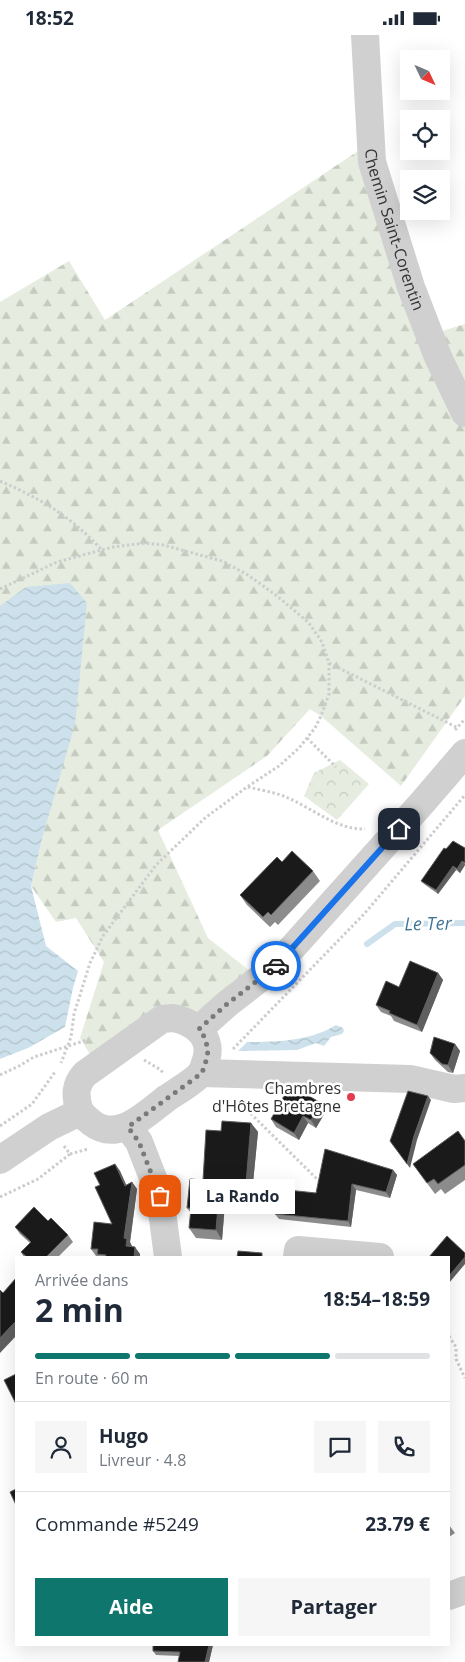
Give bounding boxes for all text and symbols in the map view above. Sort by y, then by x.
text: 18:52 [25,5,74,31]
north arrow [400,50,450,100]
map controls [400,50,450,220]
button: locate [400,110,450,160]
street label: Chemin Saint-Corentin [360,148,430,314]
button: layers [400,170,450,220]
pin [378,808,420,850]
icon: home [385,815,413,843]
water label: Le Ter [404,911,453,935]
courier [251,941,301,991]
icon: car [262,952,290,980]
place label: Chambres d'Hôtes Bretagne [212,1077,341,1117]
marker: Chambres d'Hôtes Bretagne [345,1091,357,1103]
pin [139,1175,181,1217]
callout: La Rando [190,1179,295,1213]
icon: bag [146,1182,174,1210]
text: La Rando [206,1185,279,1207]
text: Arrivée dans [35,1269,128,1291]
text: 18:54–18:59 [323,1286,430,1312]
text: 2 min [35,1288,124,1331]
text: En route · 60 m [35,1367,148,1389]
button: person [35,1421,87,1473]
button: chat [314,1421,366,1473]
button: phone [378,1421,430,1473]
text: Hugo [99,1423,149,1449]
text: Livreur · 4.8 [99,1449,186,1471]
text: Commande #5249 [35,1511,199,1537]
text: 23.79 € [365,1511,430,1537]
button: Aide [35,1578,228,1636]
button: Partager [238,1578,430,1636]

